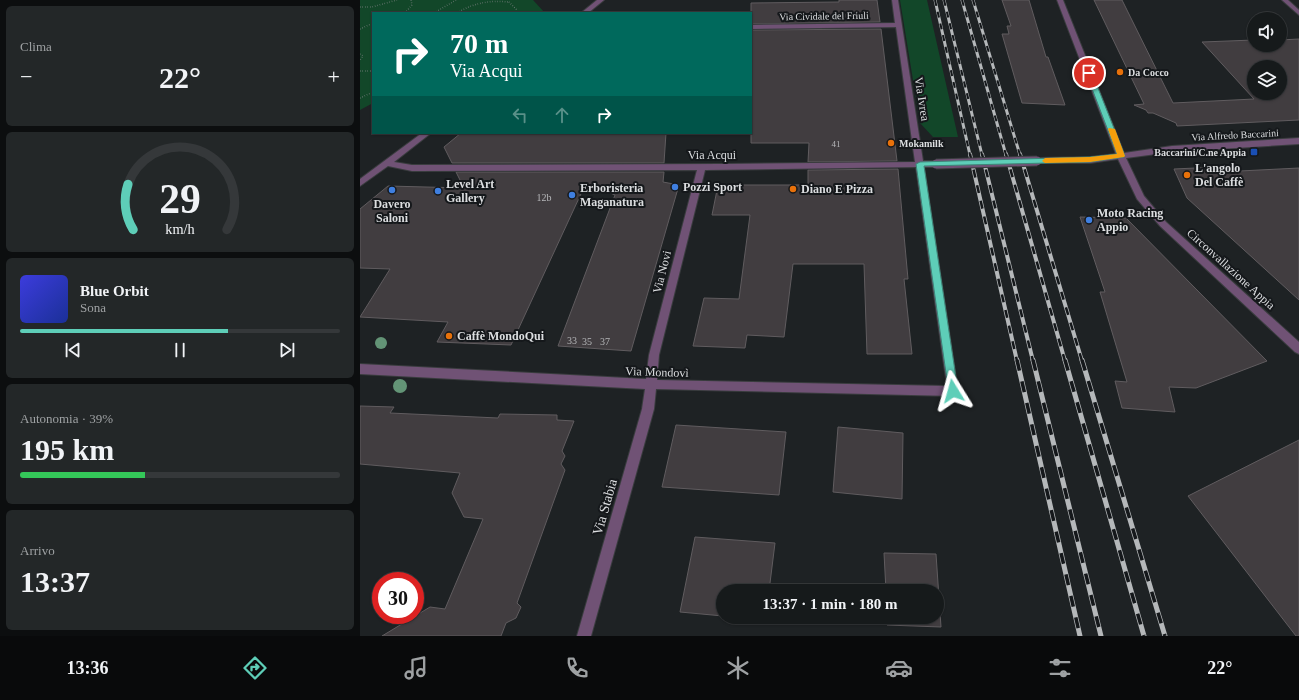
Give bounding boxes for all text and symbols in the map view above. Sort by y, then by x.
street label: Via Cividale del Friuli [779,10,869,22]
map controls [1247,12,1287,100]
button: sound [1247,12,1287,52]
icon: right [384,28,436,80]
text: 70 m [450,28,508,59]
text: Clima [20,39,52,54]
pin [1072,56,1106,90]
button: layers [1247,60,1287,100]
text: 22° [159,61,201,94]
text: Via Acqui [450,61,522,81]
icon: arrive [1078,62,1100,84]
text: − [20,64,32,89]
text: + [328,64,340,89]
marker: Da Cocco [1115,67,1125,77]
place label: Da Cocco [1128,67,1169,78]
street label: Via Ivrea [912,76,932,123]
icon: left [509,104,531,126]
icon: ahead [551,104,573,126]
icon: right [593,104,615,126]
street label: Via Alfredo Baccarini [1191,127,1279,143]
marker: Mokamilk [886,138,896,148]
place label: Mokamilk [899,138,944,149]
house number: 41 [832,139,841,149]
place label: Baccarini/C.ne Appia [1154,147,1246,158]
marker: Baccarini/C.ne Appia [1249,147,1259,157]
street label: Via Acqui [688,148,737,162]
place label: L'angolo Del Caffè [1195,161,1244,189]
marker: L'angolo Del Caffè [1182,170,1192,180]
text: 29 [159,176,201,222]
place label: Level Art Gallery [446,177,494,205]
place label: Pozzi Sport [683,180,742,194]
place label: Erboristeria Maganatura [580,181,644,209]
marker: Pozzi Sport [670,182,680,192]
place label: Diano E Pizza [801,182,873,196]
marker: Diano E Pizza [788,184,798,194]
marker: Davero Saloni [387,185,397,195]
marker: Level Art Gallery [433,186,443,196]
marker: Erboristeria Maganatura [567,190,577,200]
house number: 12b [537,192,552,203]
place label: Davero Saloni [373,197,411,225]
place label: Moto Racing Appio [1097,206,1163,234]
marker: Moto Racing Appio [1084,215,1094,225]
text: km/h [165,221,195,237]
street label: Circonvallazione Appia [1184,226,1278,313]
street label: Via Novi [650,249,674,295]
text: Blue Orbit [80,283,149,299]
text: Sona [80,300,106,315]
place label: Caffè MondoQui [457,329,545,343]
marker: Caffè MondoQui [444,331,454,341]
house number: 33 [567,335,577,346]
house number: 35 [582,336,592,347]
house number: 37 [600,336,610,347]
icon: previous [62,339,84,361]
icon: pause [169,339,191,361]
icon: next [276,339,298,361]
street label: Via Mondovì [625,364,690,380]
position arrow [932,370,974,412]
text: Autonomia · 39% [20,411,113,426]
text: 195 km [20,433,114,466]
street label: Via Stabia [590,476,620,537]
text: Arrivo [20,543,55,558]
text: 13:37 [20,565,90,598]
speed limit sign: 30 [372,572,424,624]
text: 13:37 · 1 min · 180 m [763,596,898,612]
icon: directions [241,654,269,682]
icon: music [402,654,430,682]
icon: phone [563,654,591,682]
icon: climate [724,654,752,682]
icon: car [885,654,913,682]
icon: filters [1046,654,1074,682]
text: 13:36 [66,658,108,678]
text: 22° [1207,658,1232,678]

